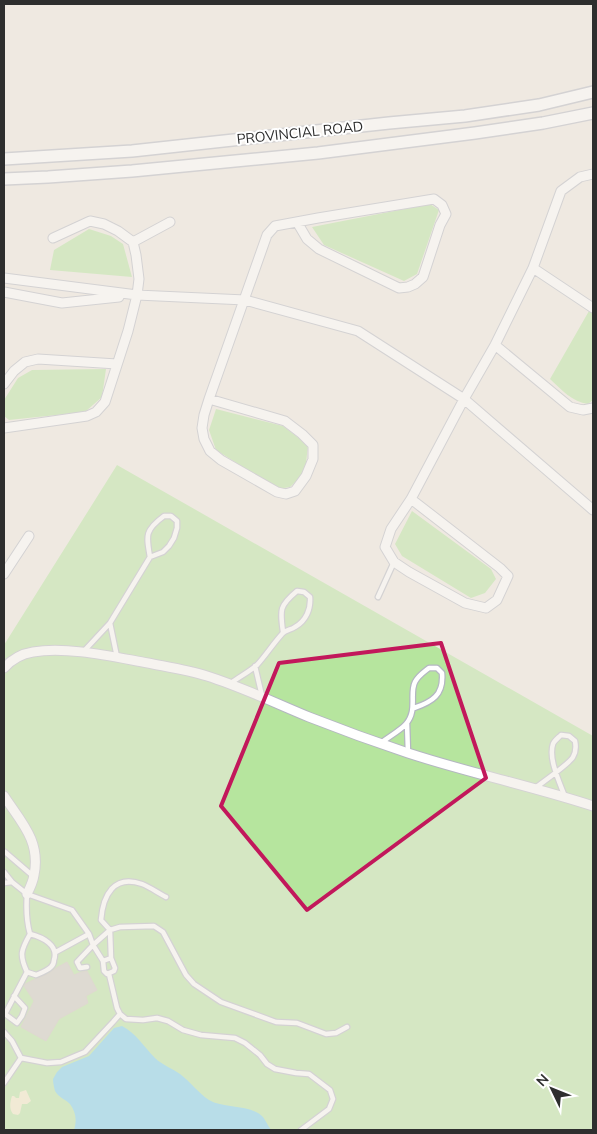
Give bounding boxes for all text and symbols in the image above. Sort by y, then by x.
street label: PROVINCIAL ROAD [236,117,364,149]
north arrow [527,1064,577,1114]
text: N [532,1070,553,1091]

